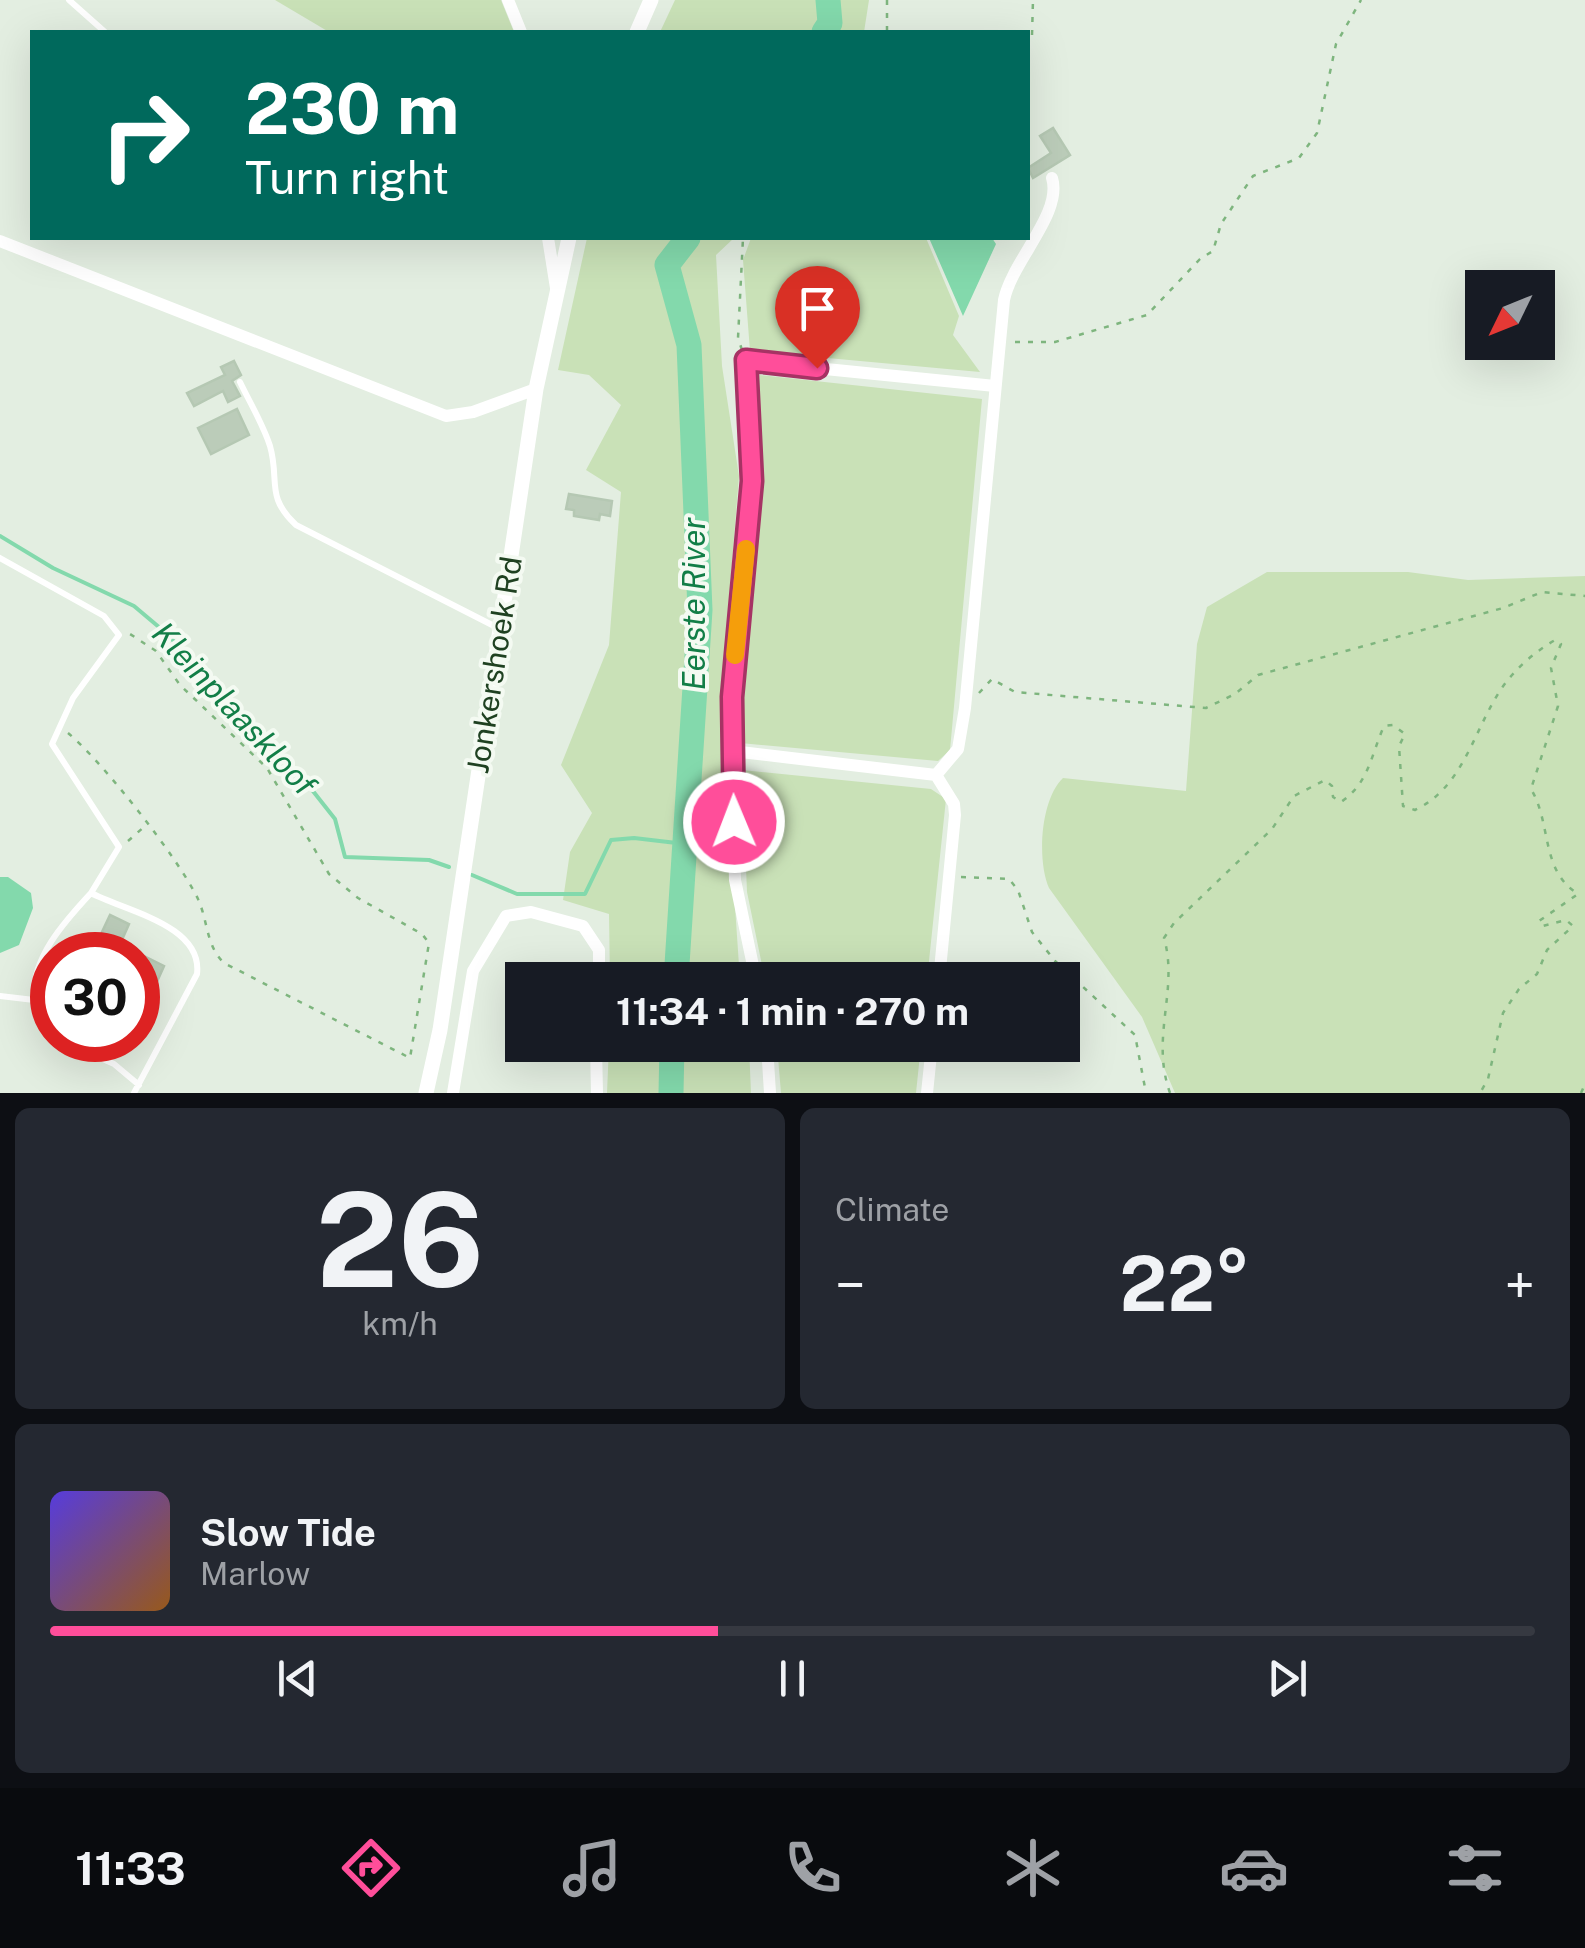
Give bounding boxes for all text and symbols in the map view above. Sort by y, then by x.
text: 230 m [245,67,459,150]
icon: right [80,70,210,200]
text: Turn right [245,151,449,204]
pin [775,266,860,369]
north arrow [1465,270,1555,360]
map controls [1465,270,1555,360]
icon: arrive [790,281,845,336]
water label: Eerste River [675,516,712,691]
street label: Jonkershoek Rd [459,554,529,776]
water label: Kleinplaaskloof [145,615,325,804]
position arrow [682,770,786,874]
speed limit sign: 30 [30,932,160,1062]
text: 11:34 · 1 min · 270 m [616,989,969,1034]
text: 26 [316,1164,484,1316]
text: Climate [835,1191,949,1228]
text: 22° [1120,1240,1250,1328]
text: − [835,1253,866,1317]
text: + [1505,1253,1535,1317]
text: km/h [362,1305,438,1342]
text: Slow Tide [200,1510,376,1555]
text: Marlow [200,1555,310,1592]
icon: previous [270,1651,325,1706]
icon: pause [765,1651,820,1706]
icon: next [1260,1651,1315,1706]
icon: directions [336,1833,406,1903]
icon: music [557,1833,627,1903]
icon: phone [778,1833,848,1903]
icon: climate [998,1833,1068,1903]
icon: car [1219,1833,1289,1903]
icon: filters [1440,1833,1510,1903]
text: 11:33 [75,1842,186,1895]

